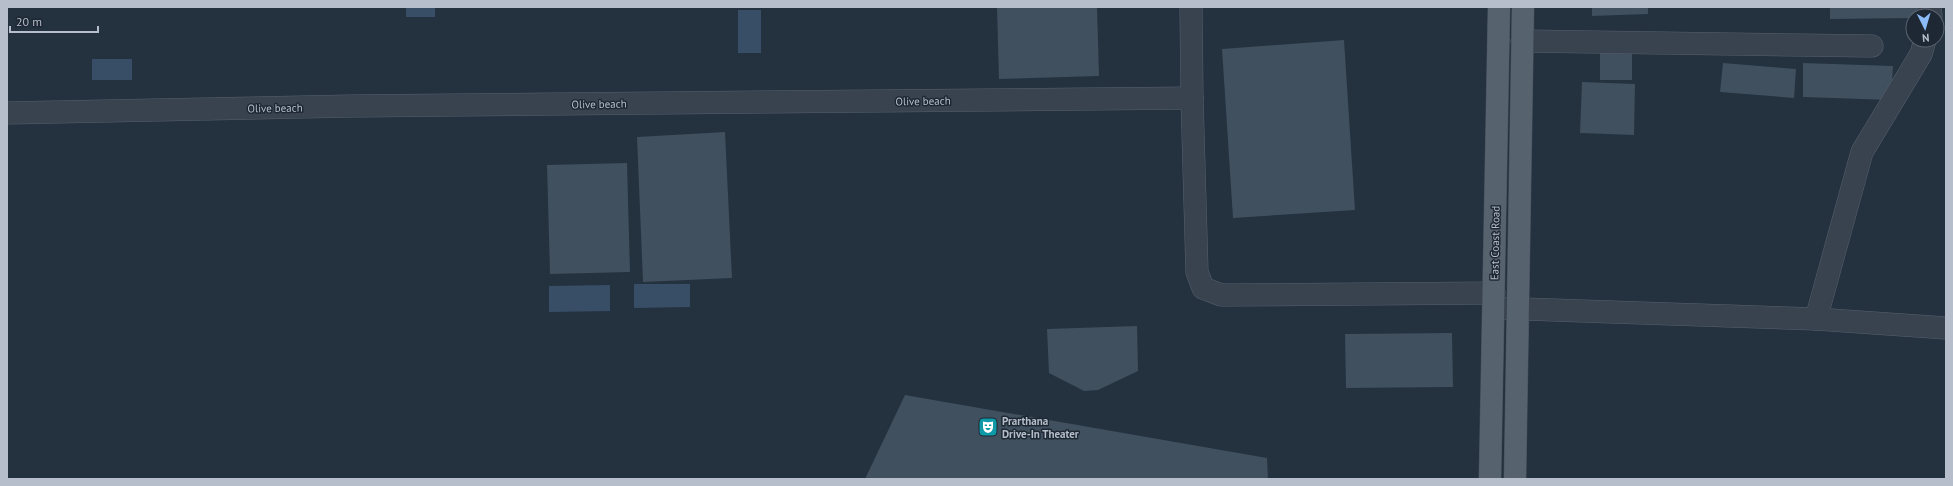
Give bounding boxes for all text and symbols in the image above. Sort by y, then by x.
scale bar [10,8,98,34]
north arrow [1905,8,1945,48]
text: 20 m [16,14,42,29]
text: N [1922,31,1930,45]
street label: Olive beach [895,94,951,108]
street label: Olive beach [571,97,627,111]
street label: Olive beach [247,101,303,115]
street label: East Coast Road [1487,206,1503,280]
place label: Prarthana Drive-In Theater [1002,414,1079,441]
theatre icon: Prarthana Drive-In Theater [977,416,999,438]

